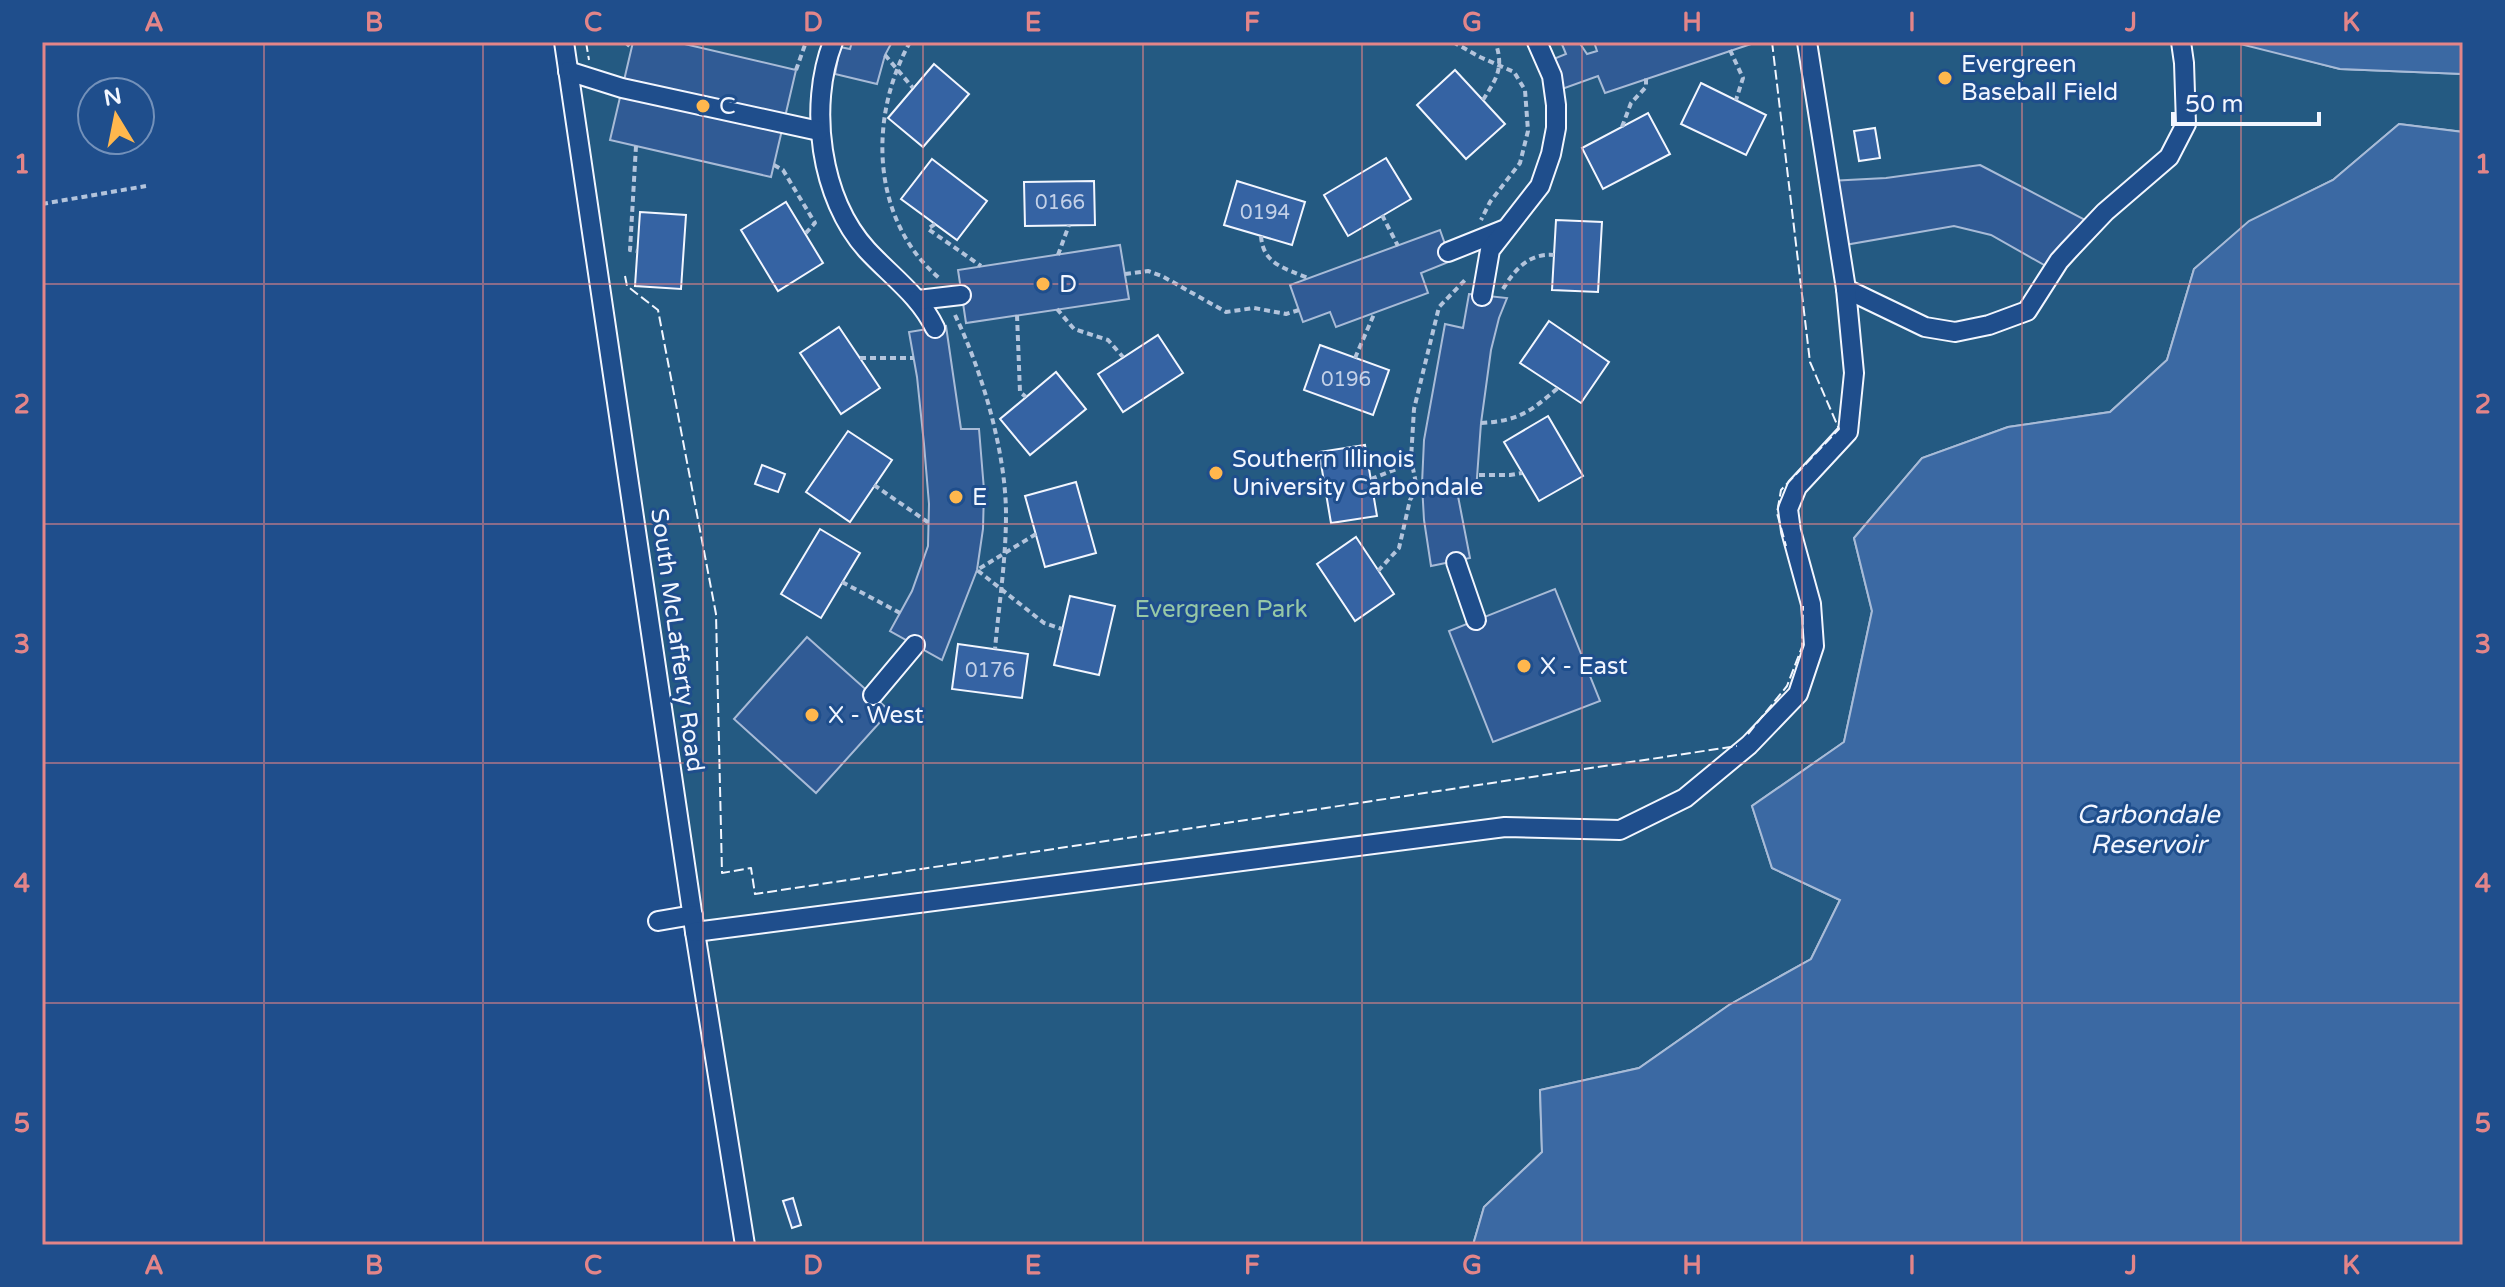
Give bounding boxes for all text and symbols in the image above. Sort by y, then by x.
text: A [144,7,164,38]
text: B [365,7,383,38]
text: C [584,7,602,38]
text: D [803,7,823,38]
text: E [1025,7,1041,38]
text: F [1244,7,1260,38]
text: G [1462,7,1482,38]
text: H [1682,7,1702,38]
text: I [1908,7,1916,38]
text: J [2124,7,2137,38]
text: K [2342,7,2360,38]
place label: Evergreen Baseball Field [1961,50,2118,107]
marker: Evergreen Baseball Field [1936,69,1954,87]
north arrow [76,76,156,156]
scale bar [2173,76,2319,126]
text: N [102,83,124,112]
text: 50 m [2185,90,2243,119]
place label: C [719,92,736,121]
marker: C [694,97,712,115]
text: 1 [14,149,30,180]
text: 1 [2475,149,2491,180]
house number: 0166 [1035,191,1085,215]
house number: 0194 [1240,201,1290,225]
place label: D [1059,270,1077,299]
marker: D [1034,275,1052,293]
house number: 0196 [1321,368,1371,392]
text: 2 [14,389,30,420]
text: 2 [2475,389,2491,420]
place label: Southern Illinois University Carbondale [1232,445,1483,502]
marker: Southern Illinois University Carbondale [1207,464,1225,482]
place label: E [972,483,987,512]
marker: E [947,488,965,506]
street label: South McLafferty Road [644,506,710,774]
park label: Evergreen Park [1134,595,1308,624]
text: 3 [14,629,30,660]
text: 3 [2475,629,2491,660]
place label: X - East [1540,652,1628,681]
marker: X - East [1515,657,1533,675]
house number: 0176 [965,659,1015,683]
place label: X - West [828,701,924,730]
marker: X - West [803,706,821,724]
water label: Carbondale Reservoir [2077,799,2221,860]
text: 4 [14,868,30,899]
text: 4 [2475,868,2491,899]
text: 5 [14,1108,30,1139]
text: 5 [2475,1108,2491,1139]
text: A [144,1250,164,1281]
text: B [365,1250,383,1281]
text: C [584,1250,602,1281]
text: D [803,1250,823,1281]
text: E [1025,1250,1041,1281]
text: F [1244,1250,1260,1281]
text: G [1462,1250,1482,1281]
text: H [1682,1250,1702,1281]
text: I [1908,1250,1916,1281]
text: J [2124,1250,2137,1281]
text: K [2342,1250,2360,1281]

